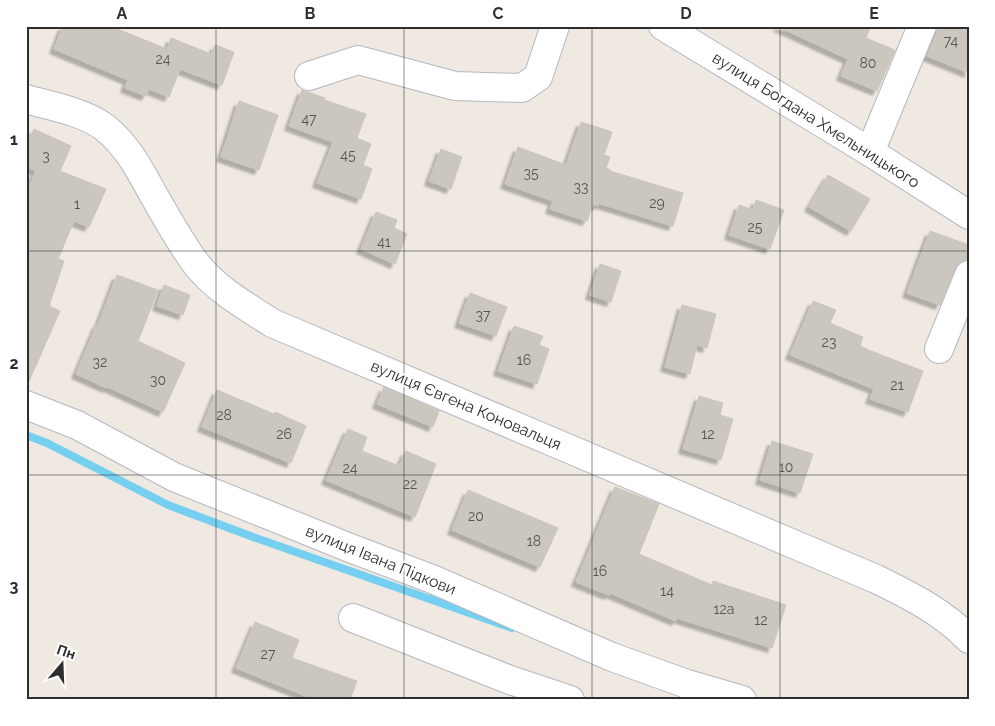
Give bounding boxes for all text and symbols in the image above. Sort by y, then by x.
text: A [117,4,128,23]
text: B [305,4,316,23]
text: C [493,4,504,23]
text: D [680,4,692,23]
text: E [869,4,879,23]
house number: 74 [944,33,959,49]
street label: вулиця Богдана Хмельницького [709,48,923,192]
house number: 24 [156,51,171,67]
house number: 80 [860,55,876,71]
house number: 47 [301,111,317,127]
text: 1 [10,130,18,149]
house number: 45 [340,147,356,163]
house number: 3 [42,148,50,164]
house number: 35 [523,165,539,181]
house number: 33 [574,179,588,195]
house number: 29 [649,195,665,211]
house number: 1 [74,196,80,212]
house number: 25 [748,219,763,235]
house number: 41 [377,234,391,250]
house number: 37 [476,307,491,323]
house number: 23 [822,334,836,350]
house number: 16 [517,352,531,368]
text: 2 [9,354,19,373]
house number: 32 [93,354,107,370]
street label: вулиця Євгена Коновальця [368,356,564,454]
house number: 30 [150,372,166,388]
house number: 21 [890,377,904,393]
house number: 28 [216,407,232,423]
house number: 26 [276,426,292,442]
house number: 12 [701,426,715,442]
house number: 10 [779,459,793,475]
house number: 24 [343,460,358,476]
house number: 22 [403,476,417,492]
house number: 20 [468,508,484,524]
street label: вулиця Івана Підкови [303,521,459,599]
house number: 18 [527,533,541,549]
house number: 16 [593,563,607,579]
text: 3 [10,577,19,596]
house number: 14 [660,583,674,599]
house number: 12а [714,601,734,617]
house number: 12 [754,612,768,628]
north arrow [38,638,88,688]
text: Пн [55,641,78,662]
house number: 27 [261,646,276,662]

